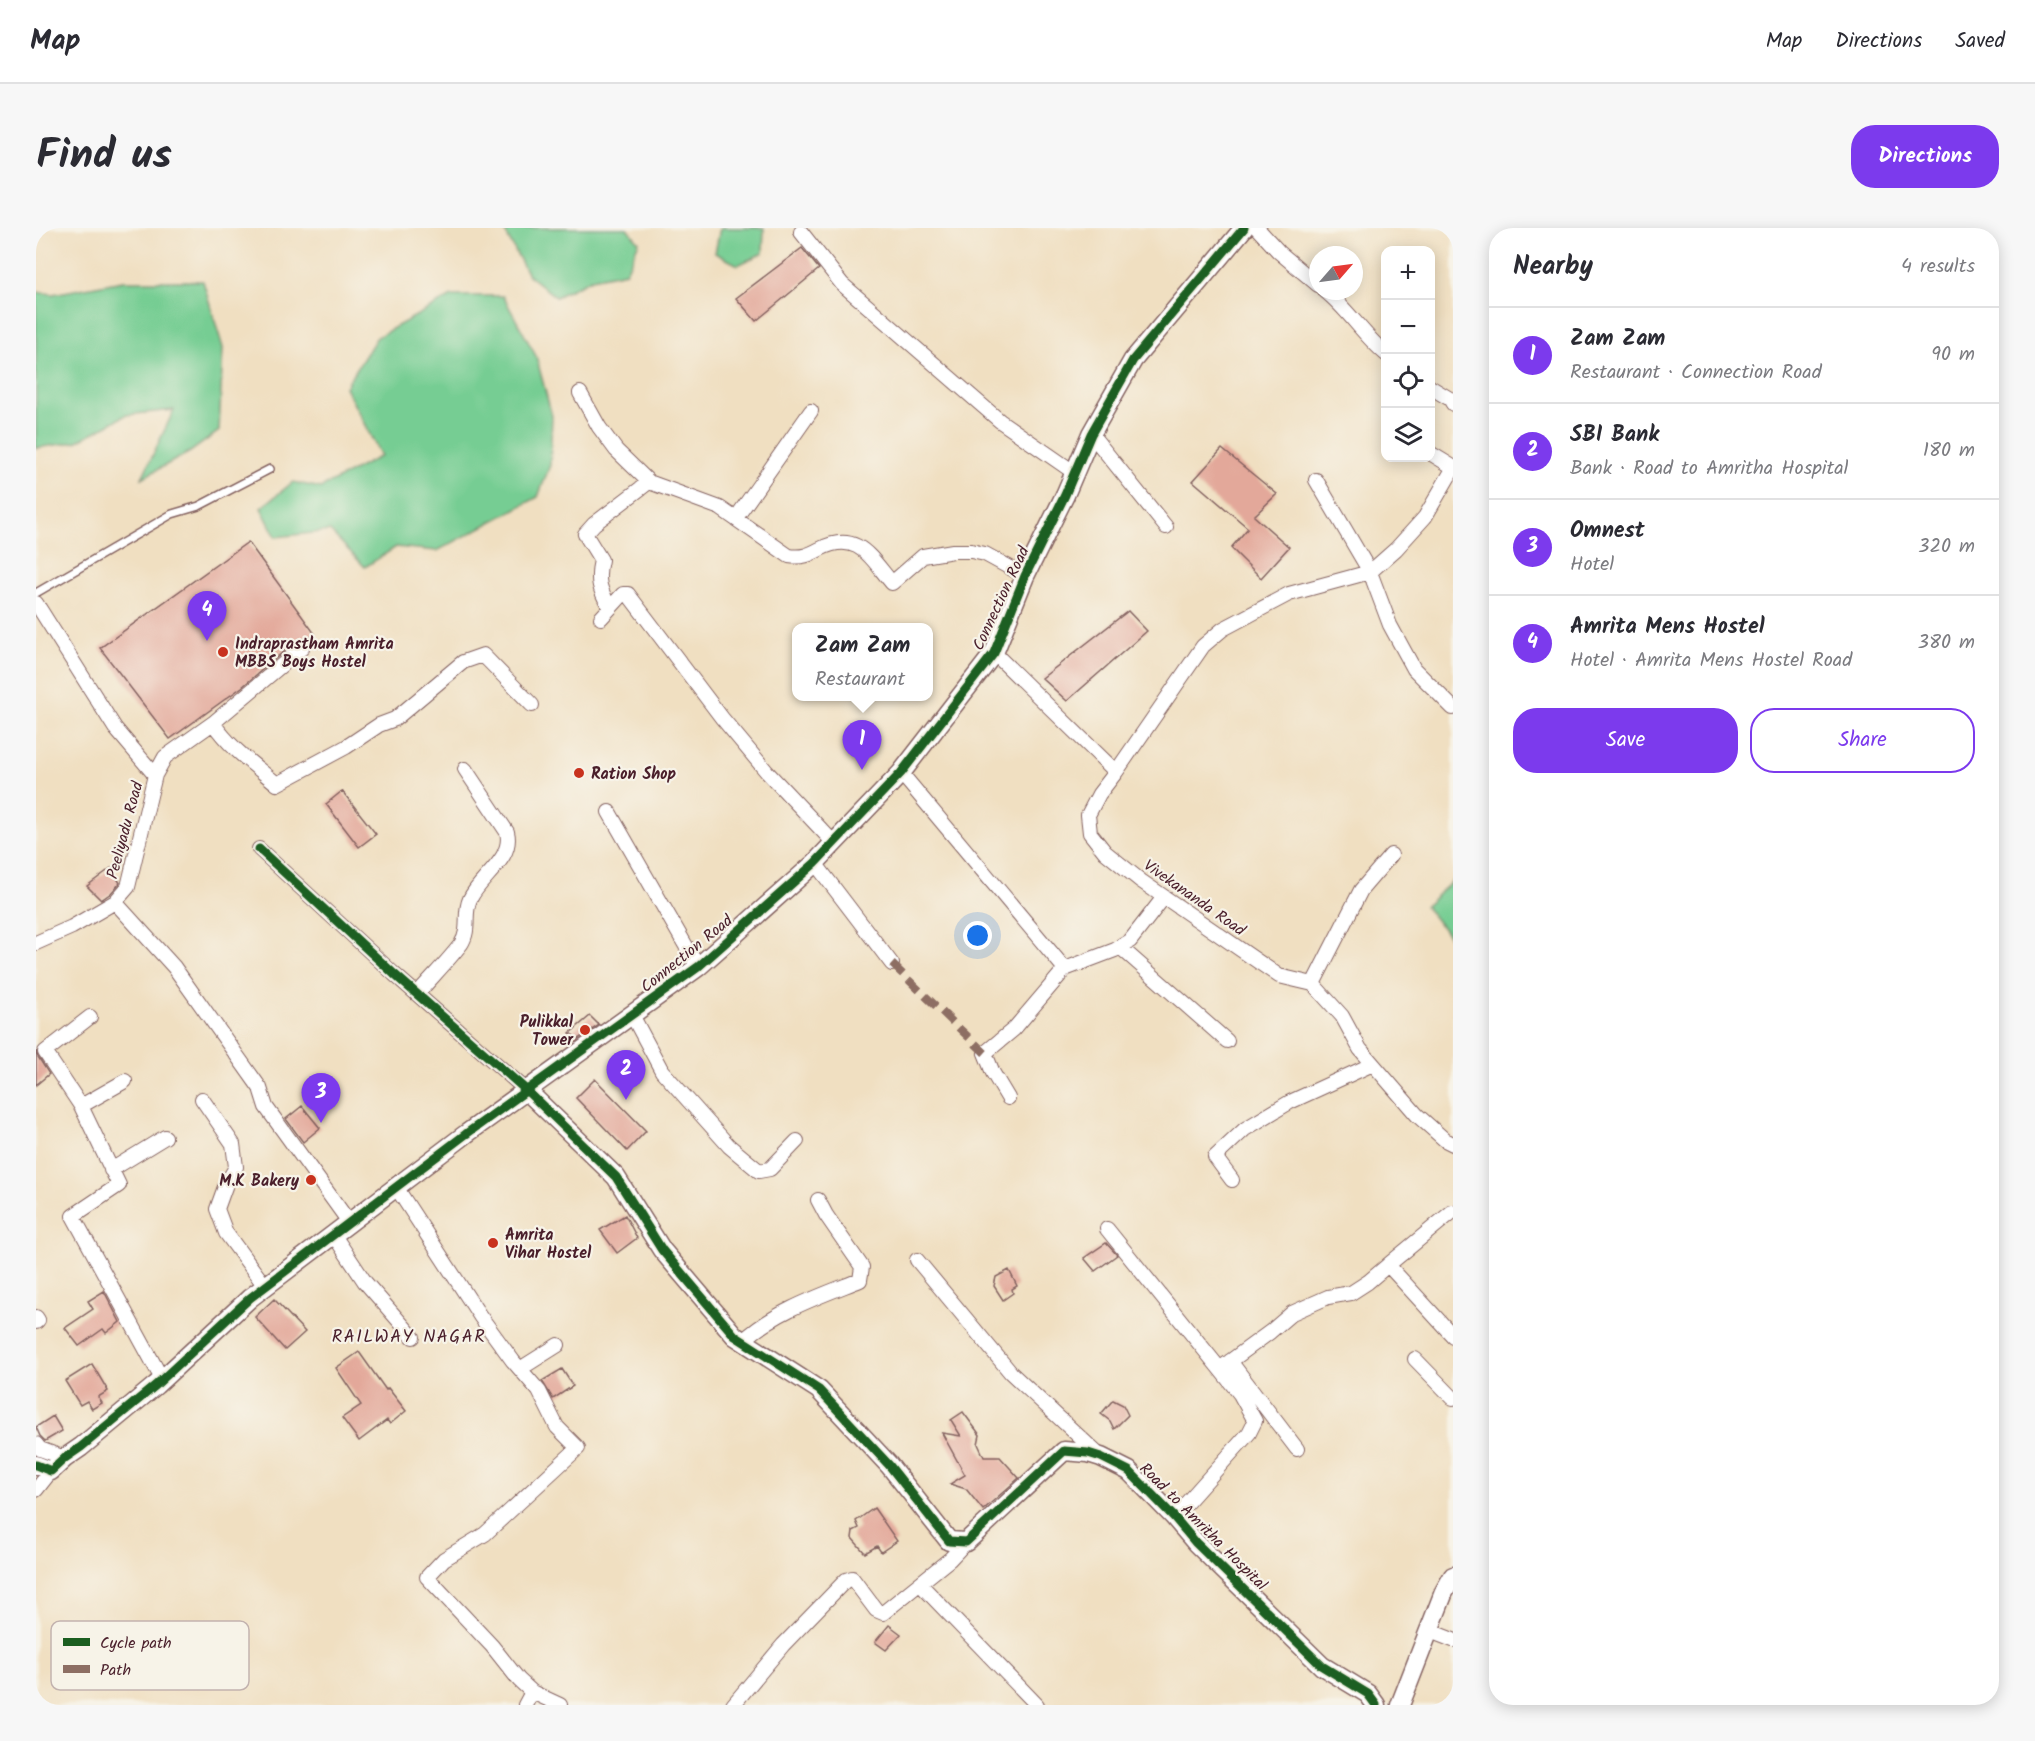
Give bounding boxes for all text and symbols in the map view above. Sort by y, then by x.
text: Map [30,19,81,64]
text: Map [1766,25,1802,58]
text: Directions [1835,25,1922,58]
text: Saved [1955,25,2005,58]
text: Find us [36,123,172,190]
button: Directions [1851,125,1999,188]
north arrow [1309,246,1363,300]
map controls [1381,246,1435,462]
button: + [1381,246,1435,300]
text: Nearby [1513,246,1593,288]
text: 4 results [1901,251,1975,283]
button: − [1381,300,1435,354]
text: Zam Zam [1570,322,1665,357]
text: 1 [1529,339,1536,371]
text: 90 m [1931,339,1975,371]
button: locate [1381,354,1435,408]
text: Restaurant · Connection Road [1570,357,1822,389]
button: layers [1381,408,1435,462]
text: SBI Bank [1570,418,1659,453]
text: 2 [1527,435,1538,467]
text: 180 m [1923,435,1975,467]
text: Bank · Road to Amritha Hospital [1570,453,1849,485]
text: Omnest [1570,514,1645,549]
text: 3 [1527,531,1538,563]
text: 320 m [1918,531,1975,563]
street label: Connection Road [966,541,1037,655]
text: Hotel [1570,549,1614,581]
pin: 4 [188,592,226,641]
text: Amrita Mens Hostel [1570,610,1765,645]
popup [792,623,933,701]
text: 4 [1527,627,1538,659]
text: 380 m [1918,627,1975,659]
text: Zam Zam [815,629,910,664]
place label: Indraprastham Amrita MBBS Boys Hostel [235,632,394,675]
marker: Indraprastham Amrita MBBS Boys Hostel [216,645,230,659]
text: Hotel · Amrita Mens Hostel Road [1570,645,1852,677]
text: Restaurant [815,664,905,696]
button: Save [1513,708,1738,773]
button: Share [1750,708,1975,773]
pin: 1 [842,720,882,770]
place label: Ration Shop [591,762,677,787]
marker: Ration Shop [572,766,586,780]
street label: Peeliyadu Road [100,778,151,882]
street label: Vivekananda Road [1138,854,1251,943]
street label: Connection Road [635,908,739,999]
your location [963,921,992,950]
place label: Pulikkal Tower [520,1010,574,1053]
marker: Pulikkal Tower [578,1023,592,1037]
pin: 2 [606,1050,646,1100]
pin: 3 [302,1074,340,1123]
place label: M.K Bakery [219,1169,300,1194]
marker: M.K Bakery [304,1173,318,1187]
place label: Amrita Vihar Hostel [505,1223,592,1266]
marker: Amrita Vihar Hostel [486,1236,500,1250]
district label: RAILWAY NAGAR [332,1323,486,1352]
street label: Road to Amritha Hospital [1133,1457,1273,1597]
legend [51,1621,249,1690]
text: Cycle path [100,1631,172,1656]
text: Path [100,1658,131,1683]

